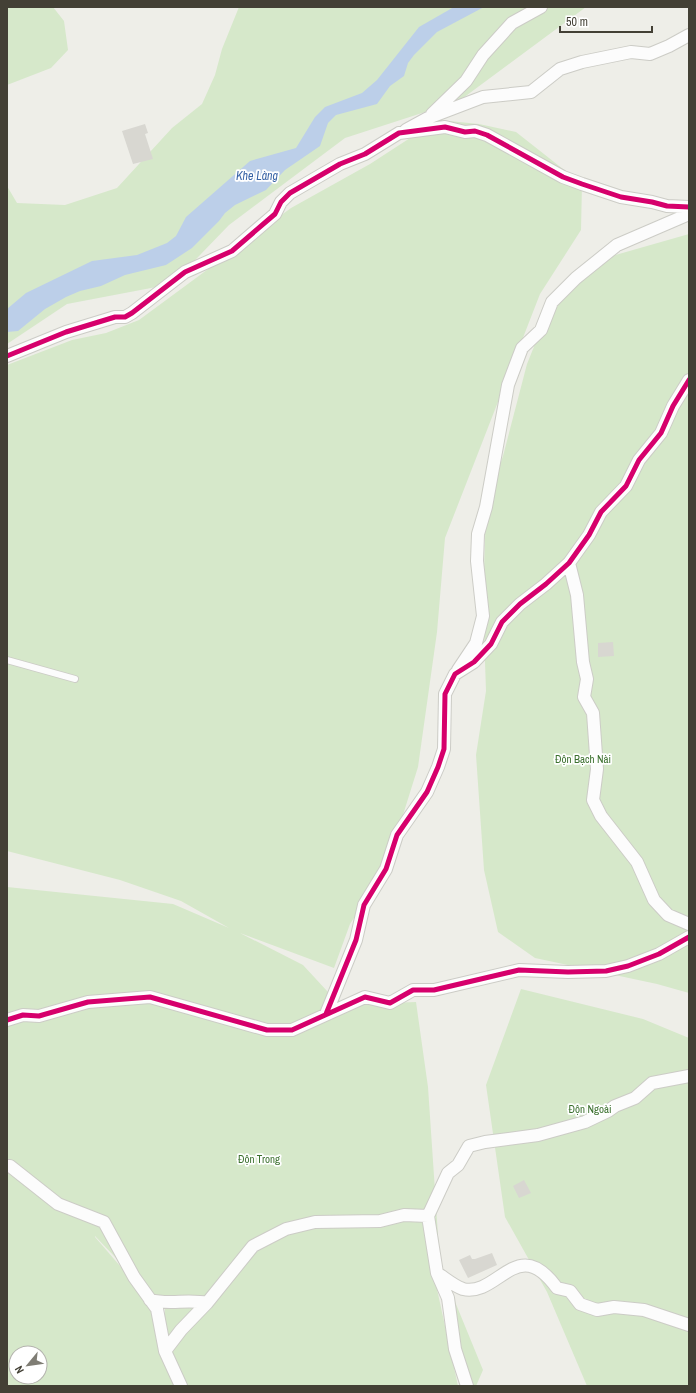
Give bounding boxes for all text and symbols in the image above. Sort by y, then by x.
scale bar [560,8,652,34]
text: 50 m [566,14,588,30]
water label: Khe Làng [236,168,279,184]
park label: Độn Bạch Nài [555,752,611,766]
park label: Độn Ngoài [568,1102,612,1116]
park label: Độn Trong [238,1152,280,1166]
north arrow [8,1345,48,1385]
text: N [12,1364,27,1376]

